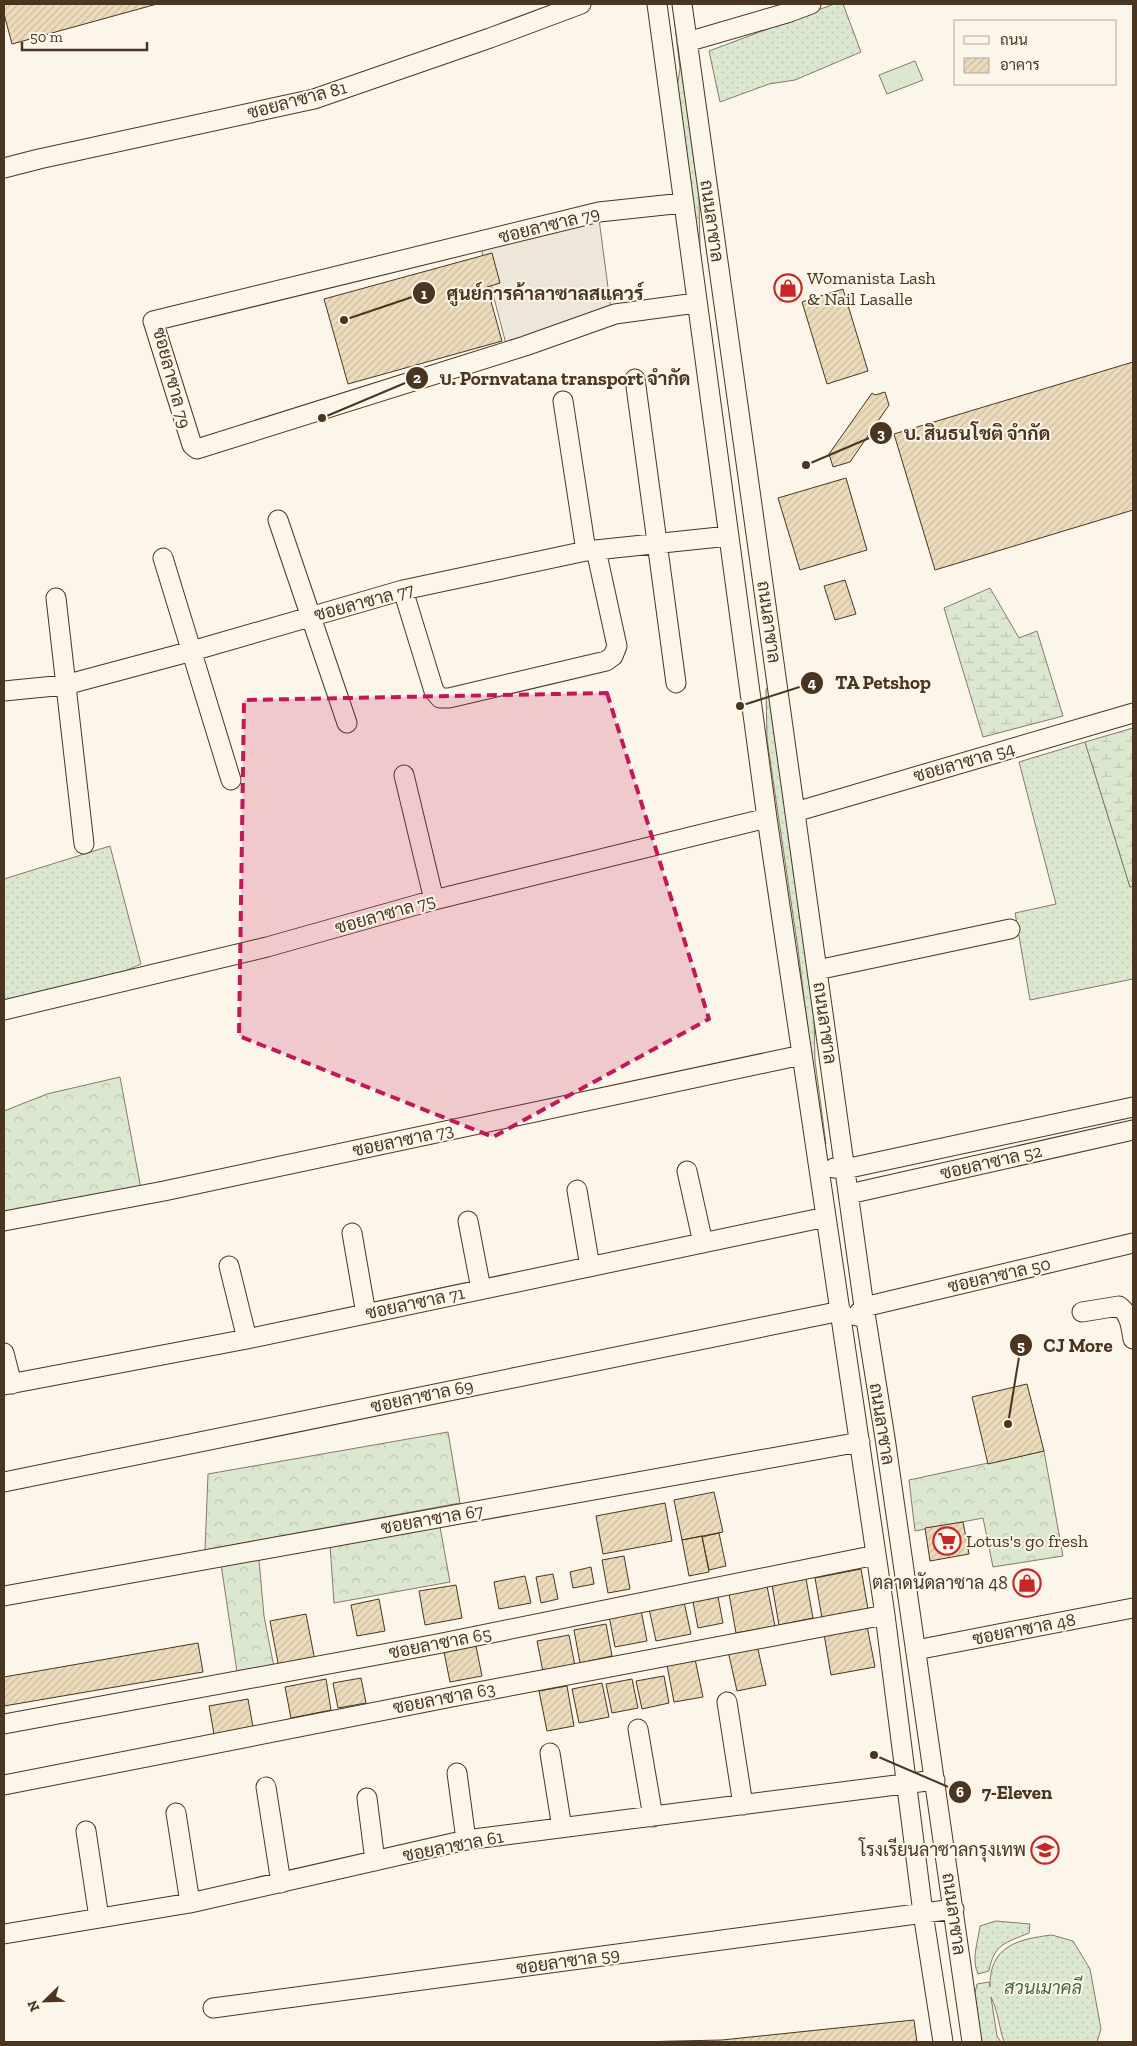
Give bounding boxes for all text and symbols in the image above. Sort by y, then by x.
scale bar [22,20,148,52]
legend [954,20,1117,85]
text: 50 m [30,28,63,46]
text: ถนน [1000,31,1028,49]
text: อาคาร [1000,56,1040,74]
street label: ซอยลาซาล 81 [245,76,349,124]
street label: ถนนลาซาล [695,178,729,264]
street label: ซอยลาซาล 79 [496,202,602,248]
place label: Womanista Lash & Nail Lasalle [807,267,936,310]
shop icon: Womanista Lash & Nail Lasalle [773,273,803,303]
callout: ศูนย์การค้าลาซาลสแควร์ [412,276,653,310]
text: ศูนย์การค้าลาซาลสแควร์ [447,281,645,307]
text: 1 [421,285,427,303]
street label: ซอยลาซาล 79 [148,325,196,431]
callout: บ. Pornvatana transport จำกัด [404,361,700,395]
text: บ. Pornvatana transport จำกัด [440,367,690,390]
text: 2 [413,369,421,387]
callout: บ. สินธนโชติ จำกัด [868,416,1060,450]
text: บ. สินธนโชติ จำกัด [904,421,1050,445]
text: 3 [877,425,885,443]
street label: ซอยลาซาล 77 [312,578,417,626]
street label: ถนนลาซาล [752,579,786,665]
callout: TA Petshop [799,666,941,700]
text: TA Petshop [835,671,931,694]
text: 4 [808,674,817,692]
street label: ซอยลาซาล 54 [911,737,1017,787]
street label: ซอยลาซาล 75 [332,889,438,939]
street label: ถนนลาซาล [808,980,842,1066]
street label: ซอยลาซาล 73 [350,1119,456,1161]
street label: ซอยลาซาล 52 [938,1140,1044,1184]
street label: ซอยลาซาล 50 [945,1252,1053,1298]
street label: ซอยลาซาล 71 [363,1282,467,1324]
callout: CJ More [1008,1328,1122,1362]
text: CJ More [1043,1334,1113,1357]
text: 5 [1017,1337,1025,1355]
street label: ซอยลาซาล 69 [369,1374,475,1418]
street label: ถนนลาซาล [865,1381,899,1467]
street label: ซอยลาซาล 67 [379,1499,485,1539]
supermarket icon: Lotus's go fresh [932,1526,962,1556]
place label: Lotus's go fresh [966,1530,1088,1552]
shop icon: ตลาดนัดลาซาล 48 [1012,1568,1042,1598]
place label: ตลาดนัดลาซาล 48 [872,1572,1008,1594]
street label: ซอยลาซาล 48 [970,1608,1078,1650]
street label: ซอยลาซาล 65 [387,1622,493,1664]
street label: ซอยลาซาล 63 [391,1677,497,1719]
callout: 7-Eleven [947,1775,1063,1809]
text: 7-Eleven [982,1781,1053,1804]
text: 6 [956,1783,964,1801]
street label: ซอยลาซาล 61 [401,1825,505,1867]
school or university icon: โรงเรียนลาซาลกรุงเทพ [1030,1835,1060,1865]
place label: โรงเรียนลาซาลกรุงเทพ [858,1837,1026,1862]
street label: ถนนลาซาล [937,1871,971,1957]
street label: ซอยลาซาล 59 [515,1943,621,1979]
park label: สวนเมาคลี [1004,1975,1083,1999]
north arrow [20,1976,70,2026]
text: N [23,1997,43,2014]

